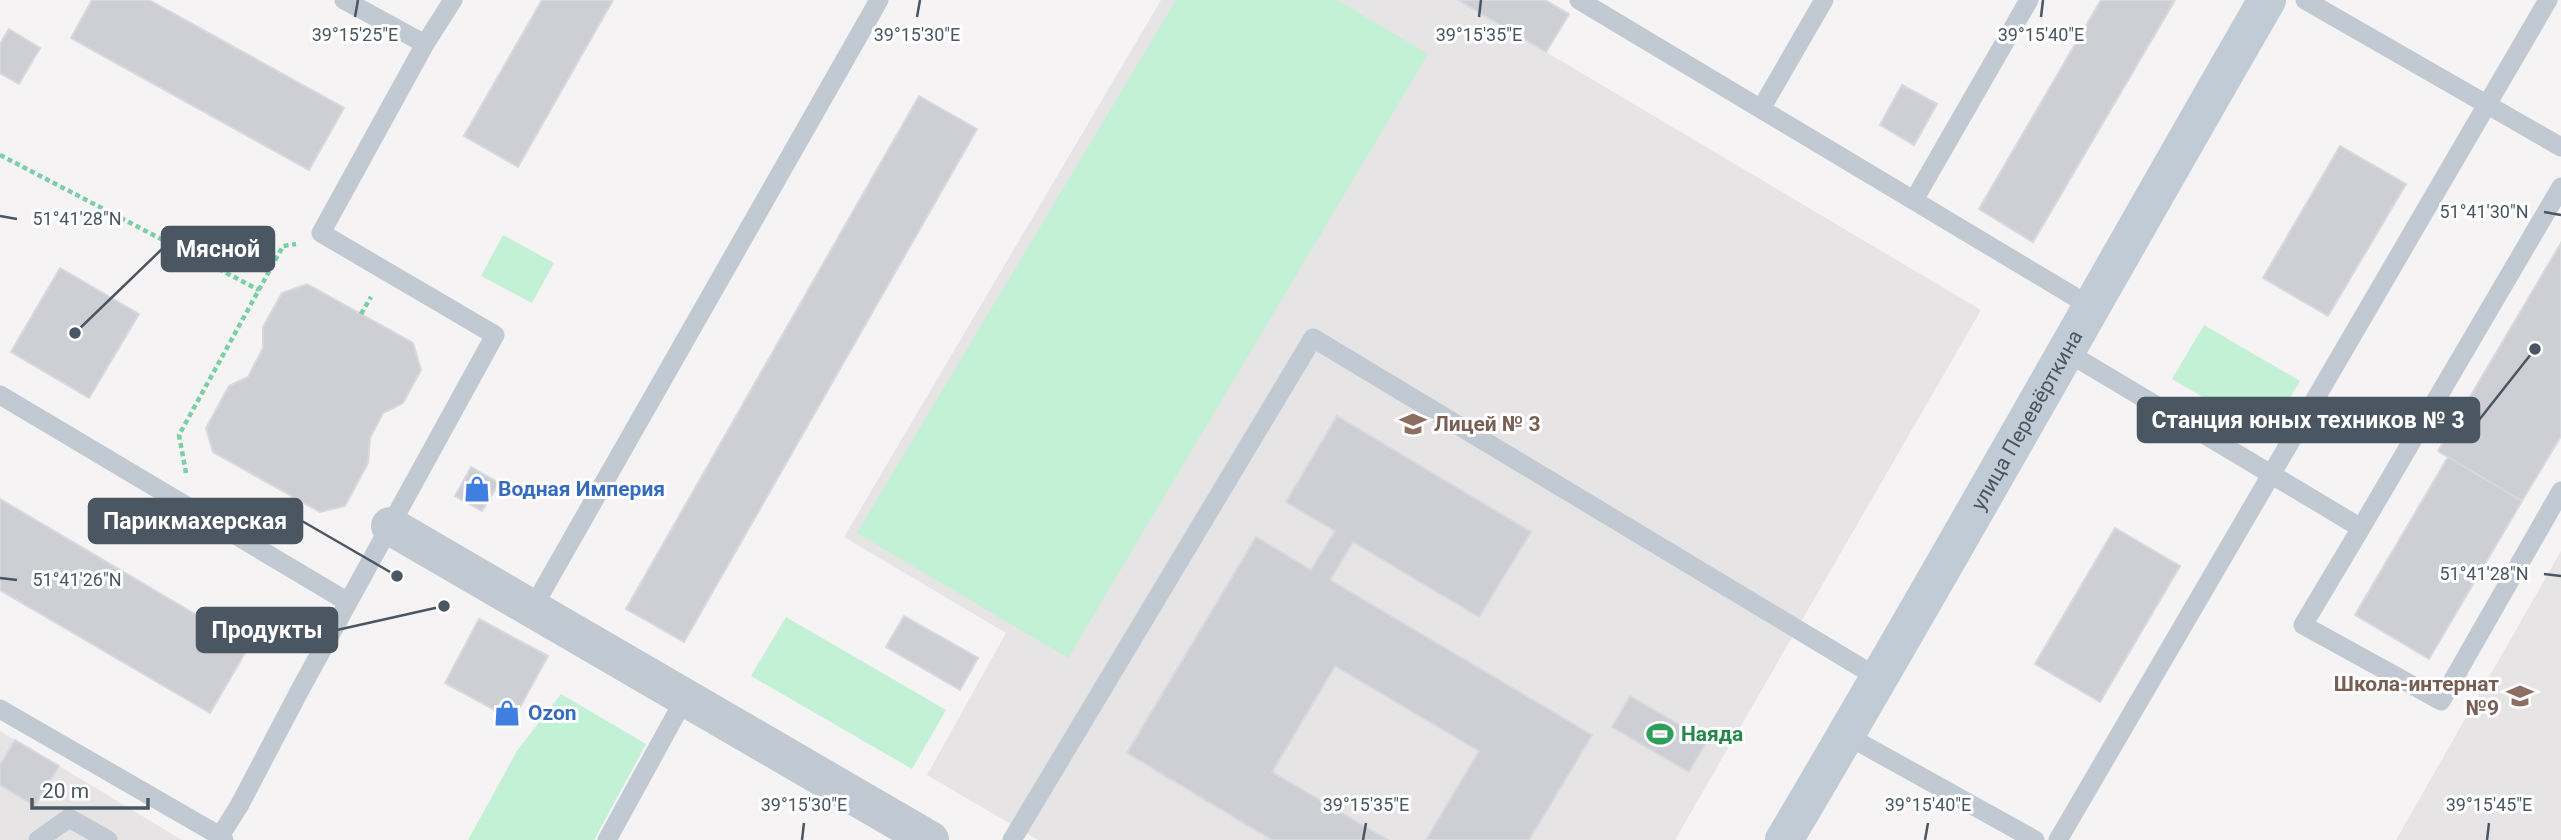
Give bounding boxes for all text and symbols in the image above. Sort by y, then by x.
text: 39°15'25"E [312,24,398,45]
text: 39°15'30"E [874,24,960,45]
text: 39°15'35"E [1436,24,1522,45]
text: 39°15'40"E [1998,24,2084,45]
text: 51°41'30"N [2439,201,2529,222]
text: 51°41'28"N [32,208,122,229]
callout: Мясной [162,227,274,271]
text: Мясной [176,236,260,263]
street label: улица Перевёрткина [1966,326,2088,514]
callout: Станция юных техников № 3 [2138,398,2479,442]
text: Станция юных техников № 3 [2151,407,2465,434]
school or university icon: Лицей № 3 [1398,409,1428,439]
place label: Лицей № 3 [1434,412,1541,436]
shop icon: Водная Империя [462,474,492,504]
place label: Водная Империя [498,477,665,501]
callout: Парикмахерская [89,499,302,543]
text: Парикмахерская [103,508,287,535]
text: 51°41'28"N [2439,563,2529,584]
text: 51°41'26"N [32,569,122,590]
callout: Продукты [197,608,337,652]
text: Продукты [211,617,323,644]
place label: Школа-интернат №9 [2334,672,2499,720]
school or university icon: Школа-интернат №9 [2505,681,2535,711]
shop icon: Ozon [492,698,522,728]
place label: Ozon [528,701,577,725]
sports icon: Наяда [1645,719,1675,749]
place label: Наяда [1681,722,1743,746]
scale bar [32,766,147,810]
text: 20 m [42,779,89,803]
text: 39°15'30"E [761,794,847,815]
text: 39°15'35"E [1323,794,1409,815]
text: 39°15'40"E [1885,794,1971,815]
text: 39°15'45"E [2446,794,2532,815]

